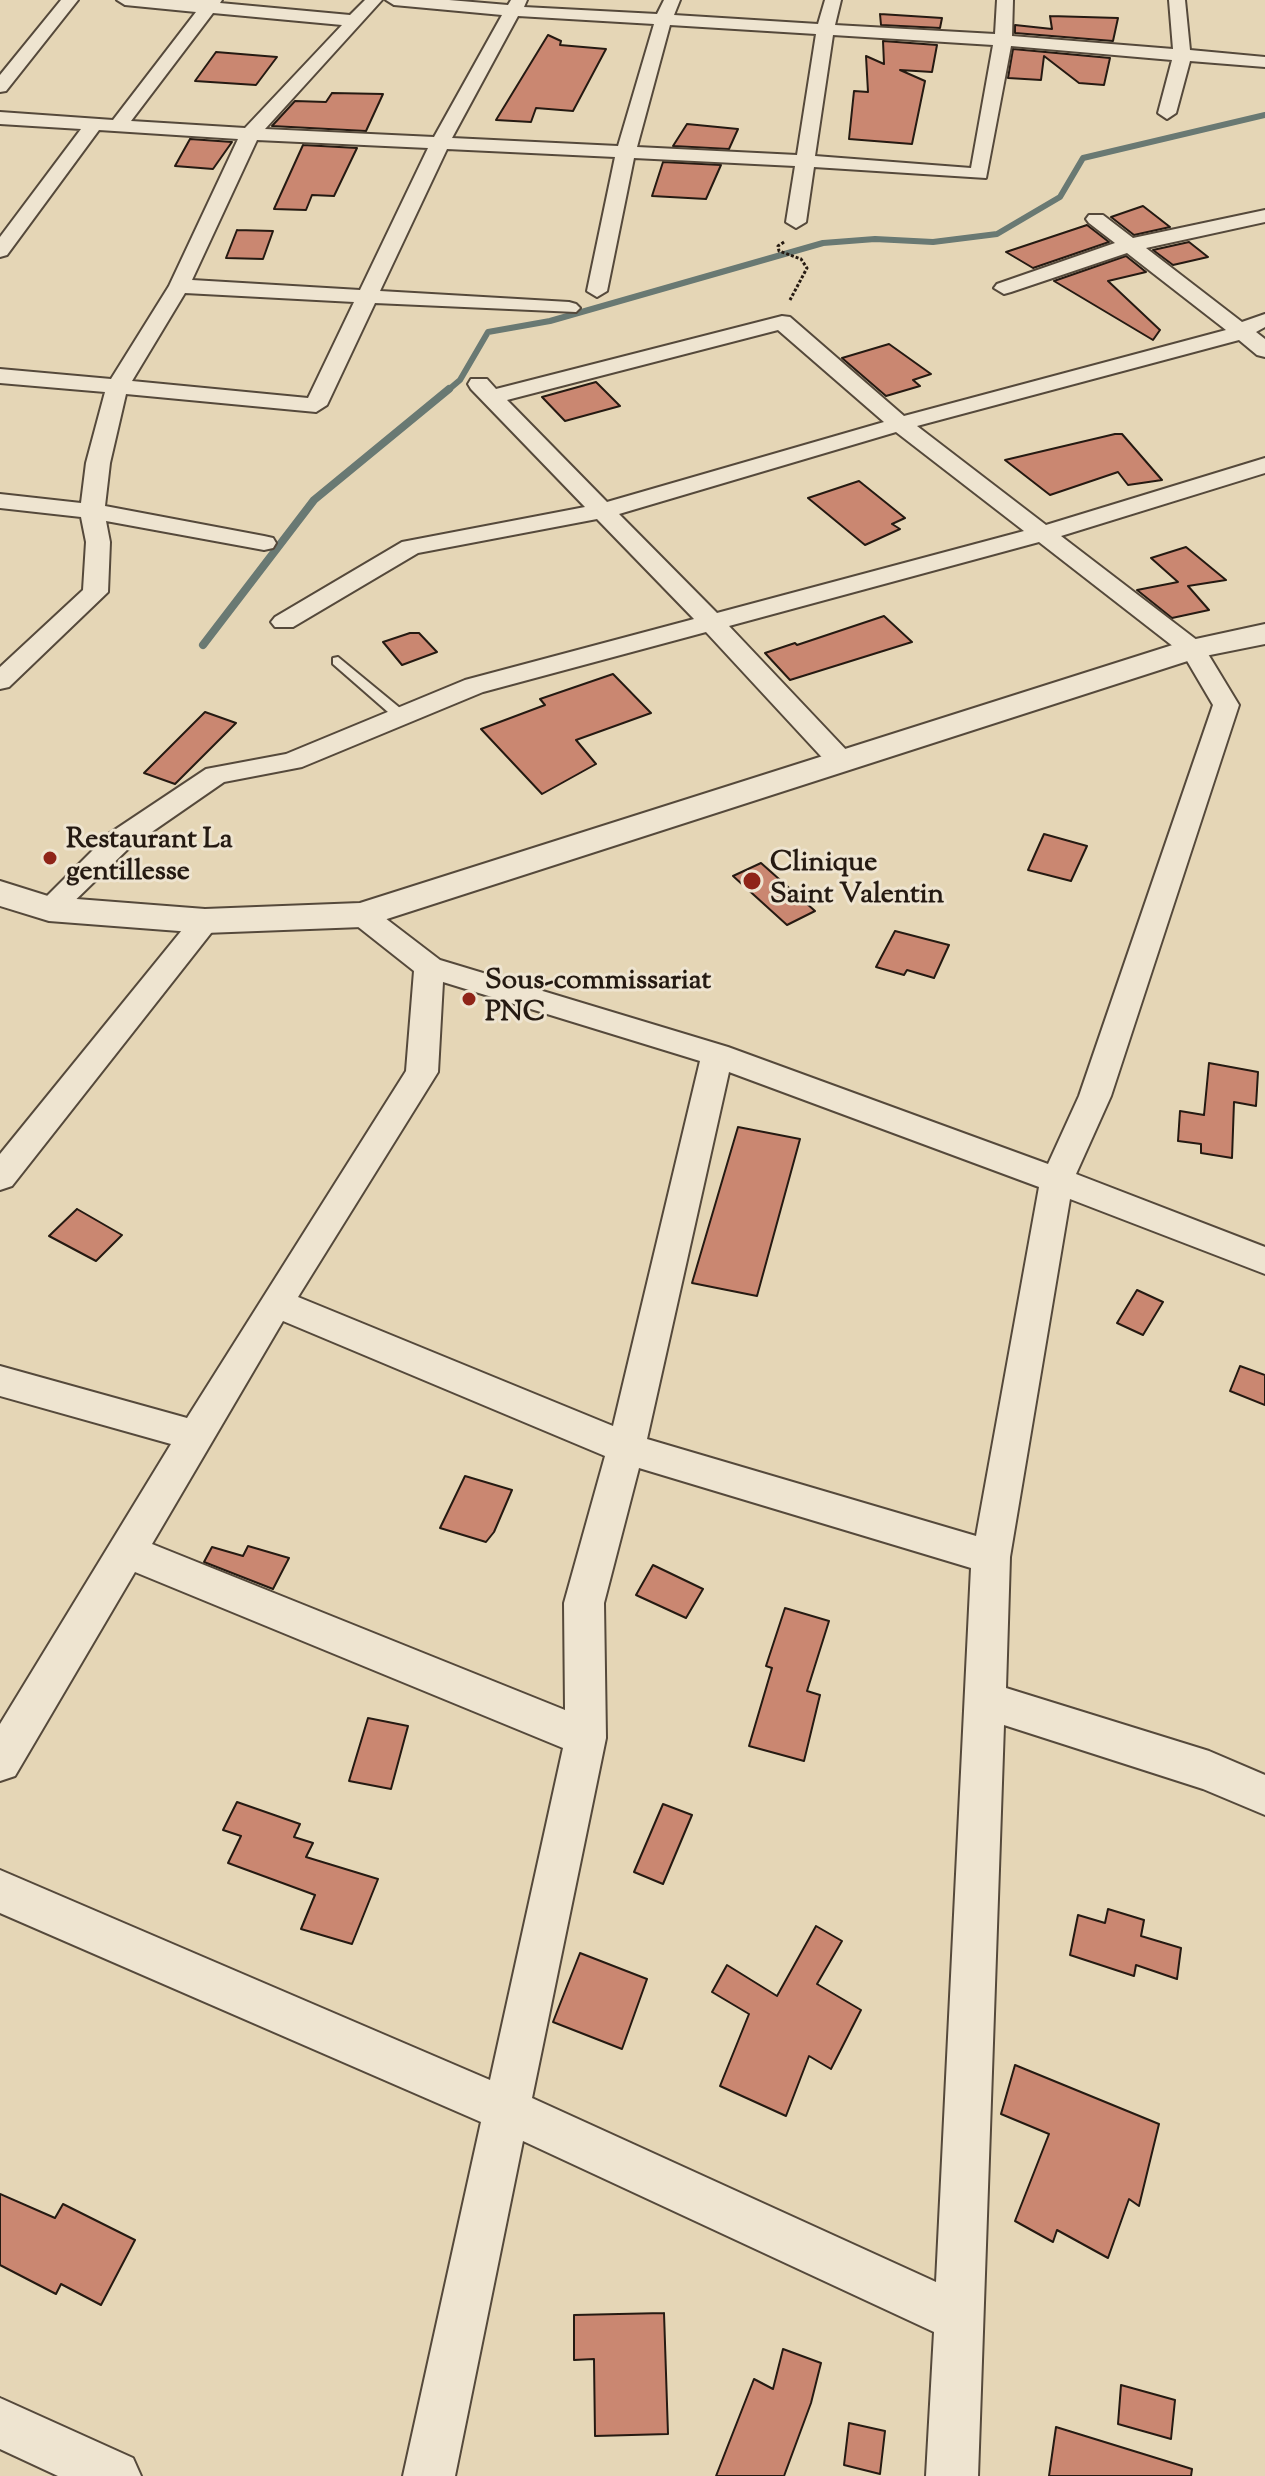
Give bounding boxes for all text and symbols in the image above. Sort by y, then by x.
place label: Restaurant La gentillesse [66,825,233,891]
place label: Clinique Saint Valentin [770,848,944,914]
marker: Restaurant La gentillesse [41,849,59,867]
marker: Clinique Saint Valentin [741,870,763,892]
place label: Sous-commissariat PNC [485,966,711,1032]
marker: Sous-commissariat PNC [460,990,478,1008]

